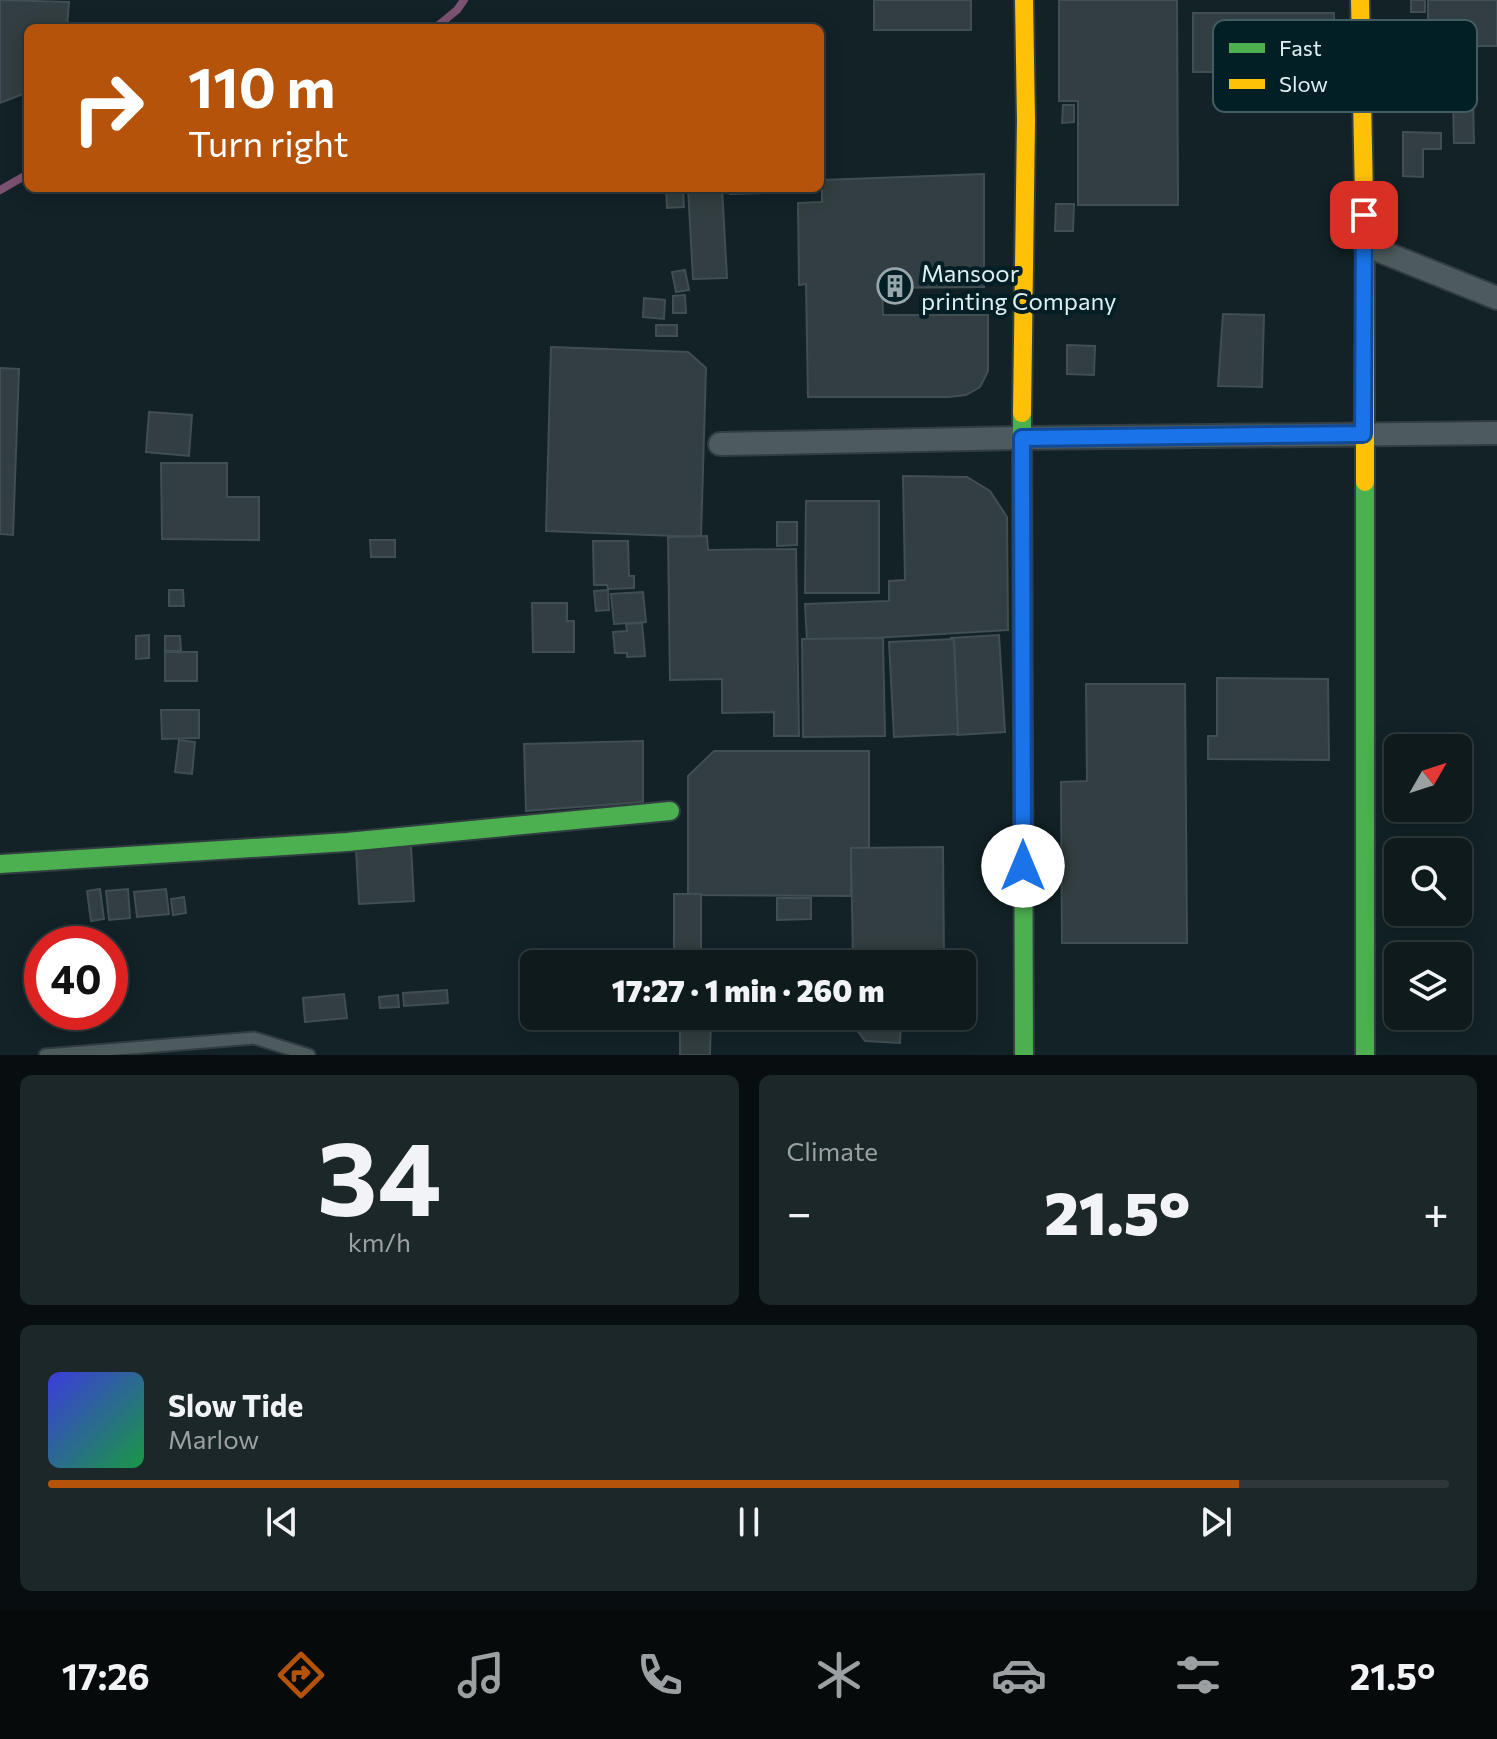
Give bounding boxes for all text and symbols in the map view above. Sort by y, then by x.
legend [1213,20,1477,112]
text: Fast [1279,34,1322,61]
text: 110 m [188,51,335,120]
icon: right [56,56,160,160]
text: Slow [1279,70,1328,97]
text: Turn right [188,120,349,164]
pin [1330,181,1398,249]
icon: arrive [1342,193,1386,237]
place label: Mansoor printing Company [921,258,1116,315]
building icon: Mansoor printing Company [876,267,914,305]
north arrow [1384,734,1472,822]
map controls [1384,734,1472,1030]
position arrow [981,824,1065,908]
button: search [1384,838,1472,926]
speed limit sign: 40 [24,926,128,1030]
button: layers [1384,942,1472,1030]
text: 17:27 · 1 min · 260 m [612,971,884,1008]
text: 34 [317,1110,441,1237]
text: Climate [787,1135,878,1166]
text: 21.5° [1044,1174,1190,1247]
text: − [787,1184,812,1238]
text: + [1423,1184,1449,1238]
text: km/h [348,1226,411,1257]
text: Slow Tide [168,1386,303,1423]
text: Marlow [168,1423,259,1454]
icon: previous [260,1500,304,1544]
icon: pause [727,1500,771,1544]
icon: next [1194,1500,1238,1544]
icon: directions [273,1647,329,1703]
icon: music [453,1647,509,1703]
icon: phone [632,1647,688,1703]
icon: climate [811,1647,867,1703]
icon: car [991,1647,1047,1703]
icon: filters [1170,1647,1226,1703]
text: 17:26 [62,1653,150,1697]
text: 21.5° [1350,1653,1435,1697]

